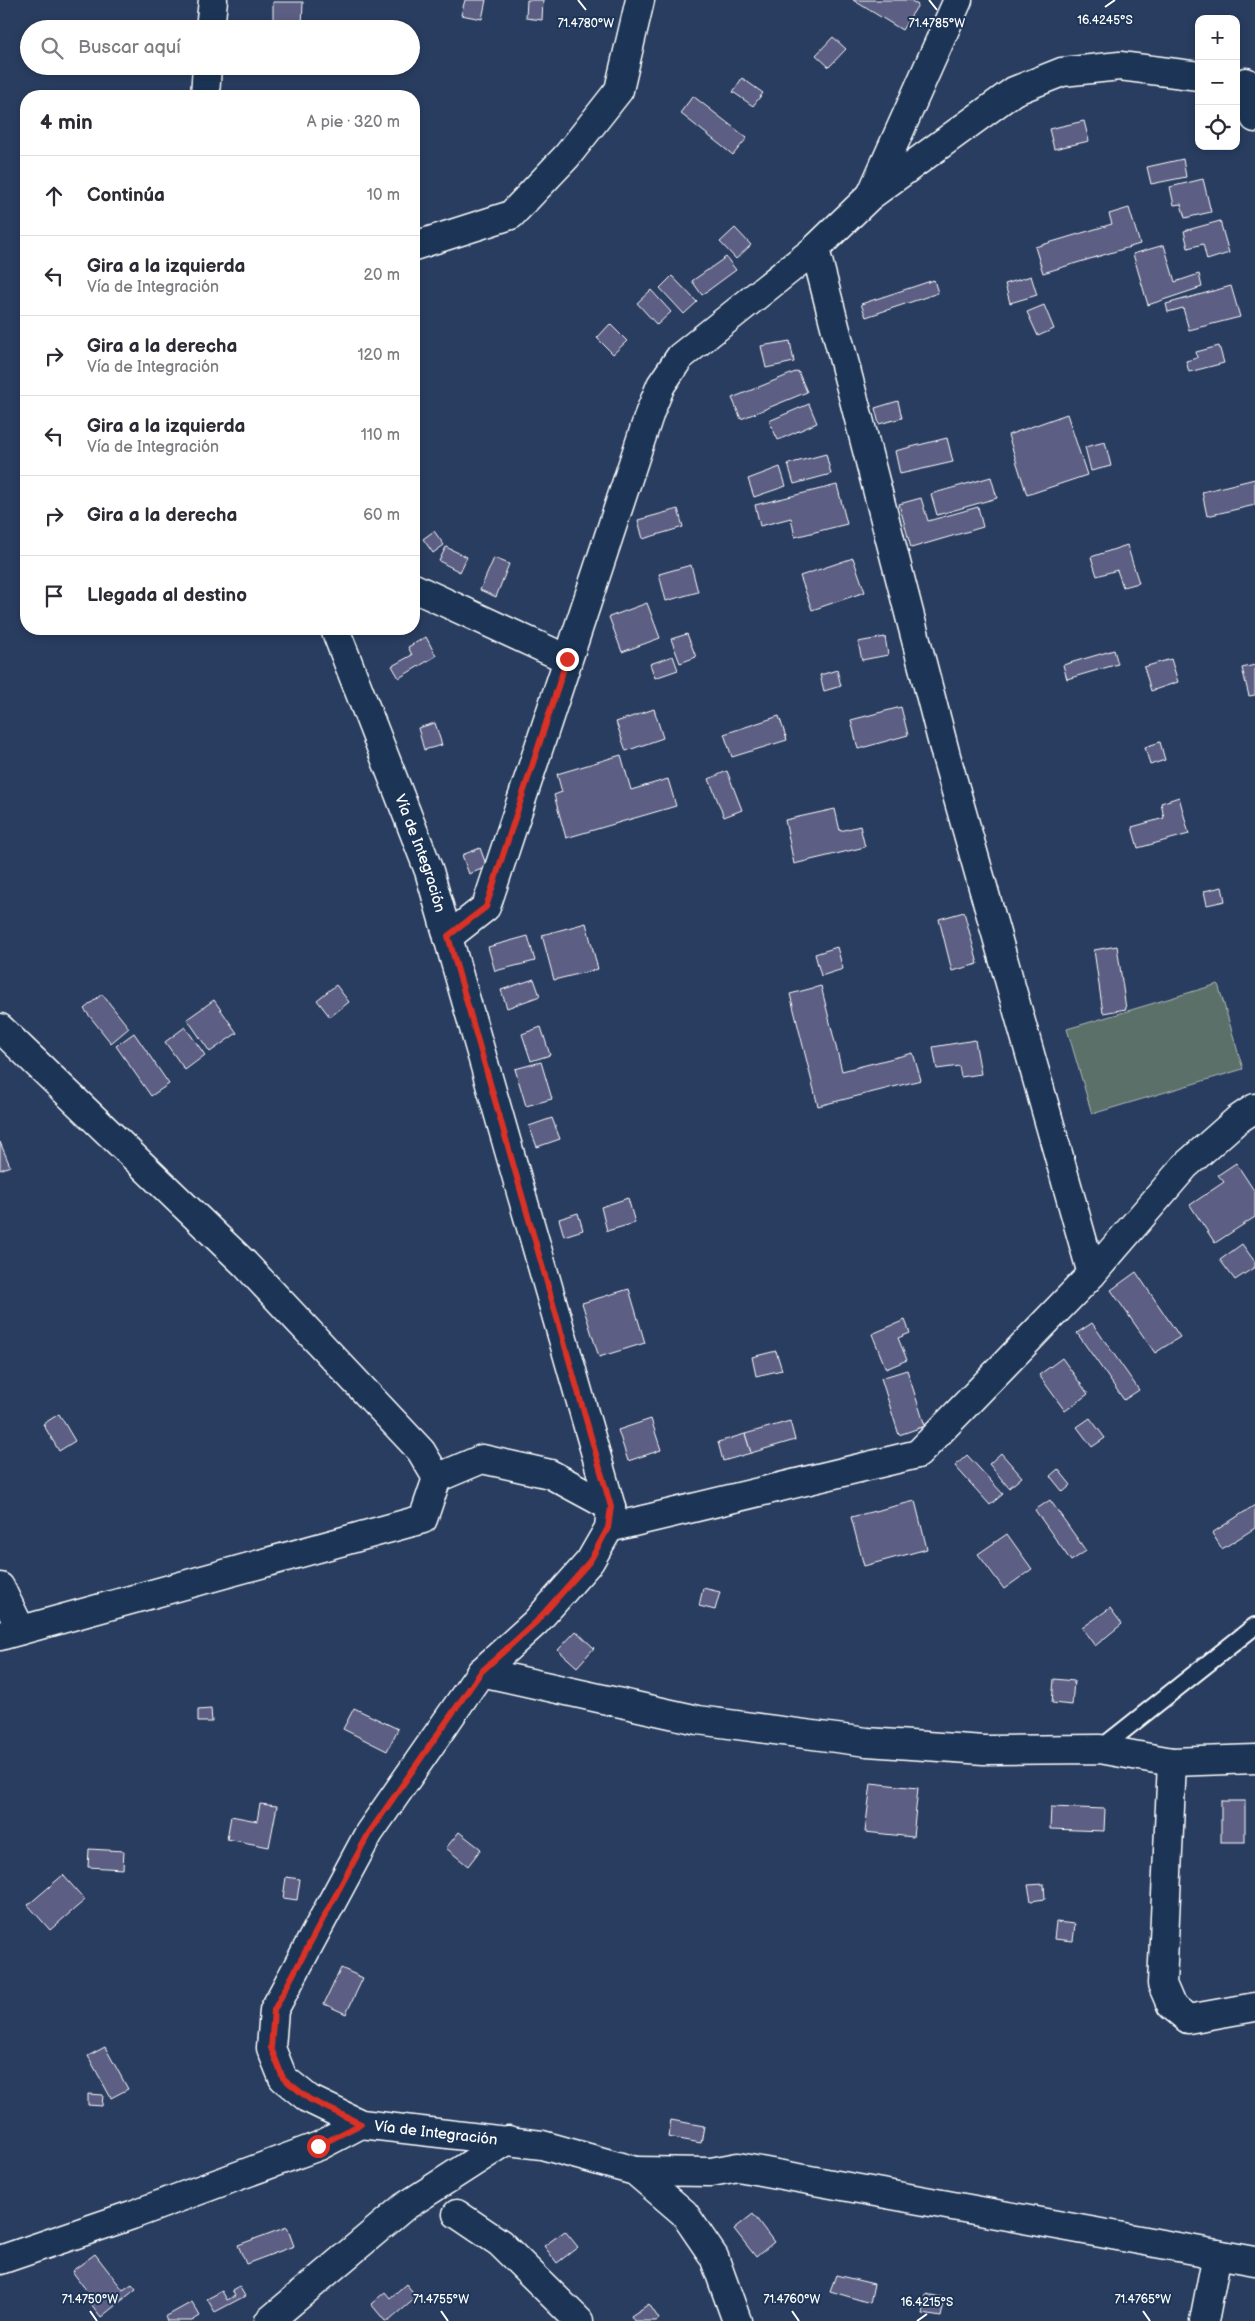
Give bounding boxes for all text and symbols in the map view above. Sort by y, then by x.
text: 16.4245°S [1077,13,1133,28]
map controls [1195,15,1240,150]
button: + [1195,15,1240,60]
text: 71.4780°W [558,16,614,31]
text: 71.4785°W [909,16,965,31]
search box [20,20,420,75]
icon: search [38,34,66,62]
text: Buscar aquí [78,36,181,59]
button: − [1195,60,1240,105]
button: locate [1195,105,1240,150]
text: 4 min [40,110,93,135]
text: A pie · 320 m [307,113,400,132]
icon: ahead [40,182,68,210]
text: Continúa [87,184,165,207]
text: 10 m [367,186,400,205]
text: Gira a la izquierda [87,255,245,278]
icon: left [40,262,68,290]
text: 20 m [364,266,400,285]
text: Vía de Integración [87,278,219,297]
text: Gira a la derecha [87,335,237,358]
icon: right [40,342,68,370]
text: 120 m [357,346,400,365]
text: Vía de Integración [87,358,219,377]
text: Gira a la izquierda [87,415,245,438]
icon: left [40,422,68,450]
text: 110 m [361,426,400,445]
text: Vía de Integración [87,438,219,457]
icon: right [40,502,68,530]
text: Gira a la derecha [87,504,237,527]
text: 60 m [363,506,400,525]
icon: arrive [40,582,68,610]
text: Llegada al destino [87,584,247,607]
route end [556,648,579,671]
street label: Vía de Integración [390,792,449,914]
street label: Vía de Integración [373,2117,498,2150]
route start [307,2135,330,2158]
text: 71.4750°W [62,2292,118,2307]
text: 71.4755°W [413,2292,469,2307]
text: 71.4760°W [764,2292,821,2307]
text: 71.4765°W [1115,2292,1171,2307]
text: 16.4215°S [901,2295,953,2310]

